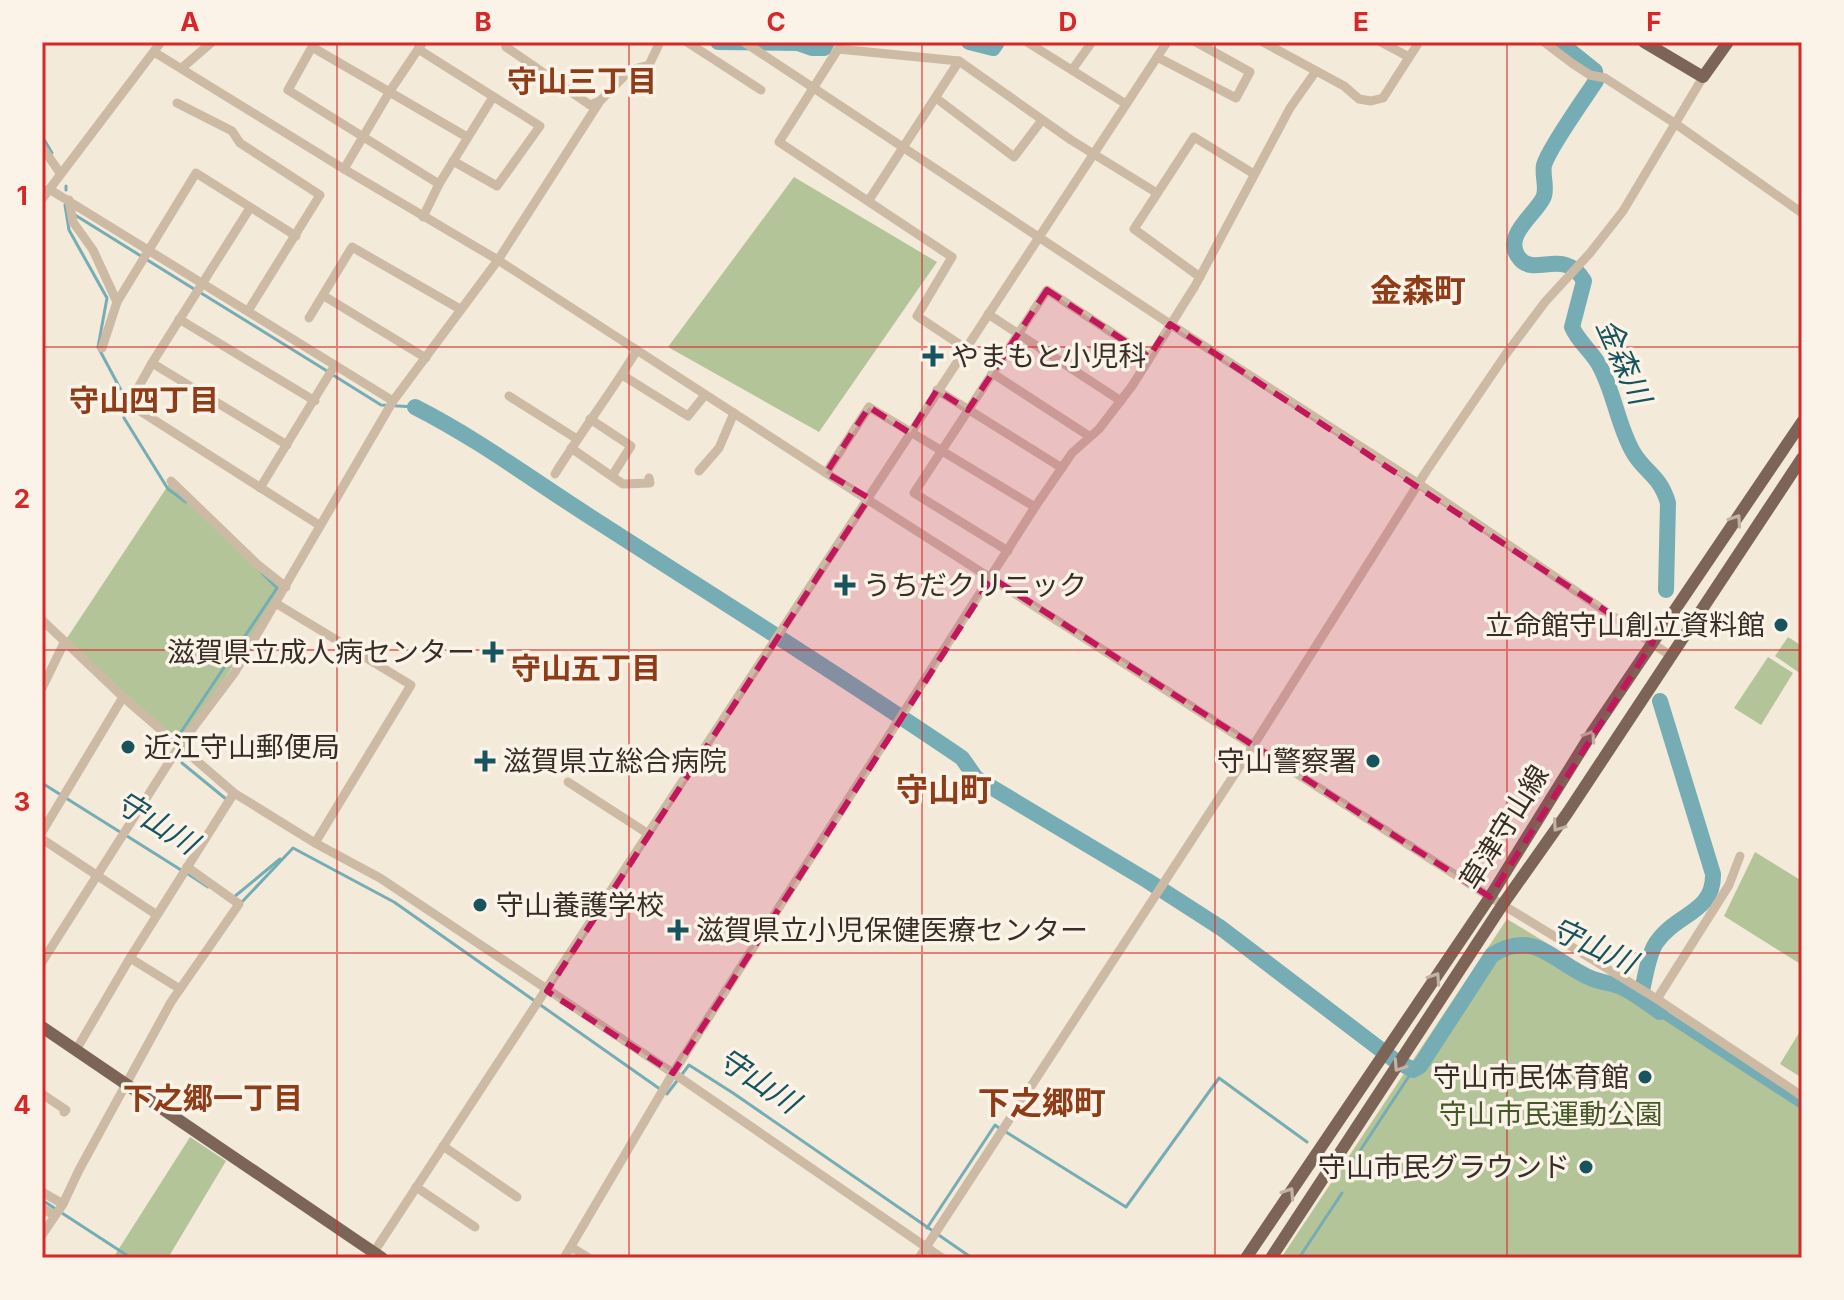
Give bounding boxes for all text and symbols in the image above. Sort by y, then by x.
text: A [180,6,200,37]
text: B [474,6,492,37]
text: C [766,6,786,37]
text: D [1059,6,1077,37]
text: E [1353,6,1369,37]
text: F [1646,6,1662,37]
district label: 守山三丁目 [507,63,657,99]
text: 1 [16,180,28,211]
district label: 金森町 [1370,271,1466,310]
water label: 金森川 [1589,313,1660,412]
place label: やまもと小児科 [951,339,1146,373]
marker: やまもと小児科 [922,345,944,367]
district label: 守山四丁目 [69,382,219,418]
text: 2 [14,483,30,514]
one-way arrow [1726,515,1741,529]
place label: うちだクリニック [863,568,1087,602]
marker: うちだクリニック [834,574,856,596]
place label: 立命館守山創立資料館 [1485,608,1765,642]
marker: 立命館守山創立資料館 [1772,616,1790,634]
place label: 滋賀県立成人病センター [167,635,475,669]
marker: 滋賀県立成人病センター [482,641,504,663]
district label: 守山五丁目 [511,650,661,686]
place label: 近江守山郵便局 [144,730,340,764]
one-way arrow [1581,730,1596,744]
marker: 近江守山郵便局 [119,738,137,756]
place label: 滋賀県立総合病院 [503,744,727,778]
place label: 守山警察署 [1217,744,1357,778]
marker: 滋賀県立総合病院 [474,750,496,772]
marker: 守山警察署 [1364,752,1382,770]
street label: 草津守山線 [1452,759,1556,895]
district label: 守山町 [896,770,992,809]
water label: 守山川 [109,783,207,863]
text: 3 [14,786,30,817]
one-way arrow [1553,818,1568,832]
place label: 守山養護学校 [496,888,664,922]
marker: 守山養護学校 [471,896,489,914]
water label: 守山川 [1546,910,1645,982]
place label: 滋賀県立小児保健医療センター [696,913,1088,947]
marker: 滋賀県立小児保健医療センター [667,919,689,941]
one-way arrow [1425,972,1440,987]
water label: 守山川 [712,1040,809,1122]
one-way arrow [1393,1057,1408,1072]
place label: 守山市民体育館 [1433,1060,1629,1094]
marker: 守山市民体育館 [1636,1068,1654,1086]
district label: 下之郷一丁目 [123,1080,303,1116]
district label: 下之郷町 [978,1083,1106,1122]
text: 4 [13,1089,31,1120]
park label: 守山市民運動公園 [1439,1097,1663,1131]
place label: 守山市民グラウンド [1318,1150,1570,1184]
marker: 守山市民グラウンド [1577,1158,1595,1176]
one-way arrow [1279,1188,1294,1202]

